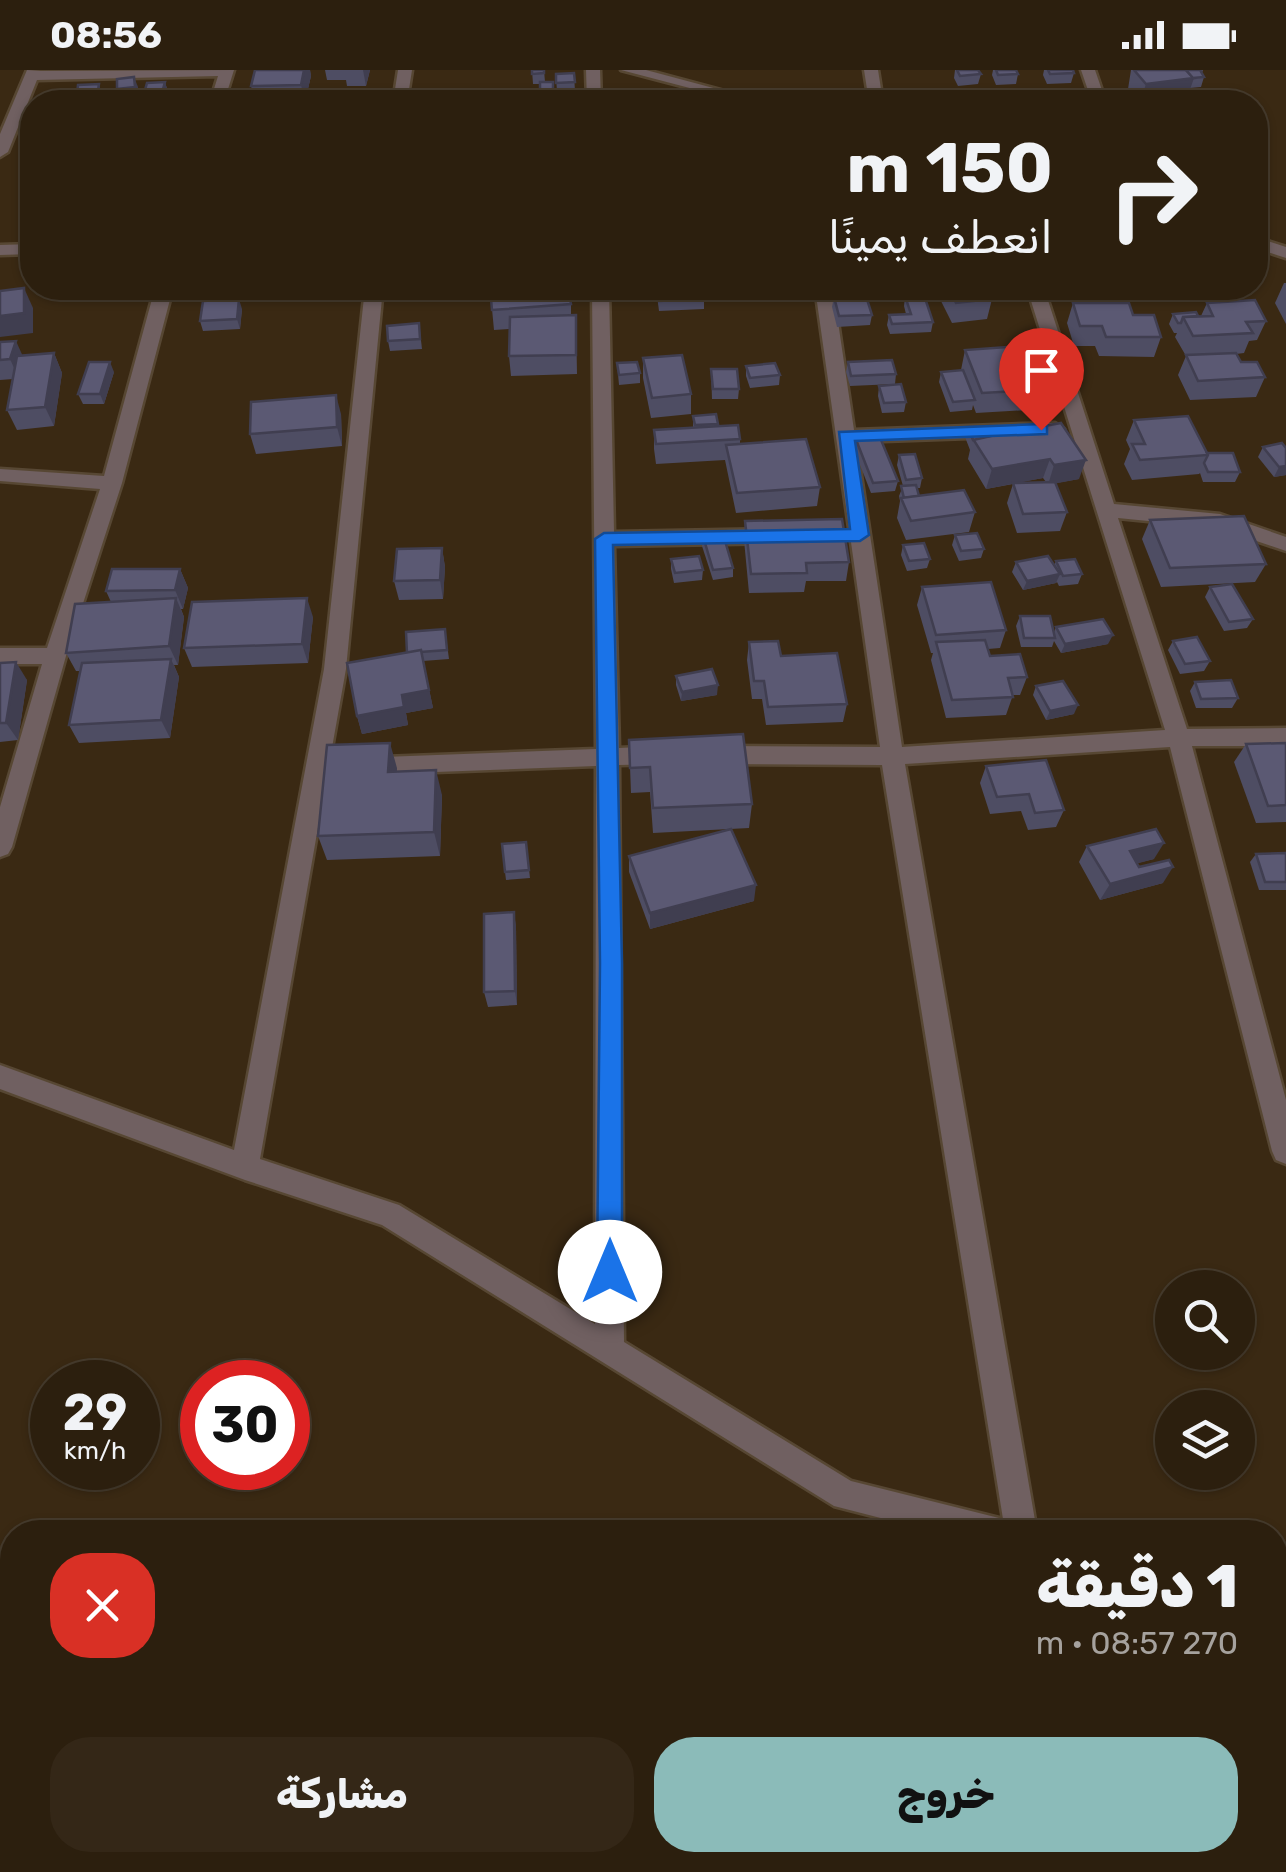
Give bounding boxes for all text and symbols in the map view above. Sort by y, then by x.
text: 08:56 [50,12,162,58]
text: 150 m [846,127,1053,210]
icon: right [1088,130,1218,260]
text: انعطف يمينًا [828,211,1053,264]
pin [999,328,1084,431]
icon: arrive [1014,343,1069,398]
position arrow [558,1220,662,1324]
map controls [1155,1270,1255,1490]
button: search [1155,1270,1255,1370]
speed limit sign: 30 [180,1360,310,1490]
text: 29 [63,1383,127,1443]
button: layers [1155,1390,1255,1490]
text: km/h [64,1436,126,1465]
text: 1 دقيقة [1036,1551,1238,1622]
button: close [50,1553,155,1658]
text: 270 m · 08:57 [1036,1624,1238,1662]
button: مشاركة [50,1737,634,1852]
button: خروج [654,1737,1238,1852]

